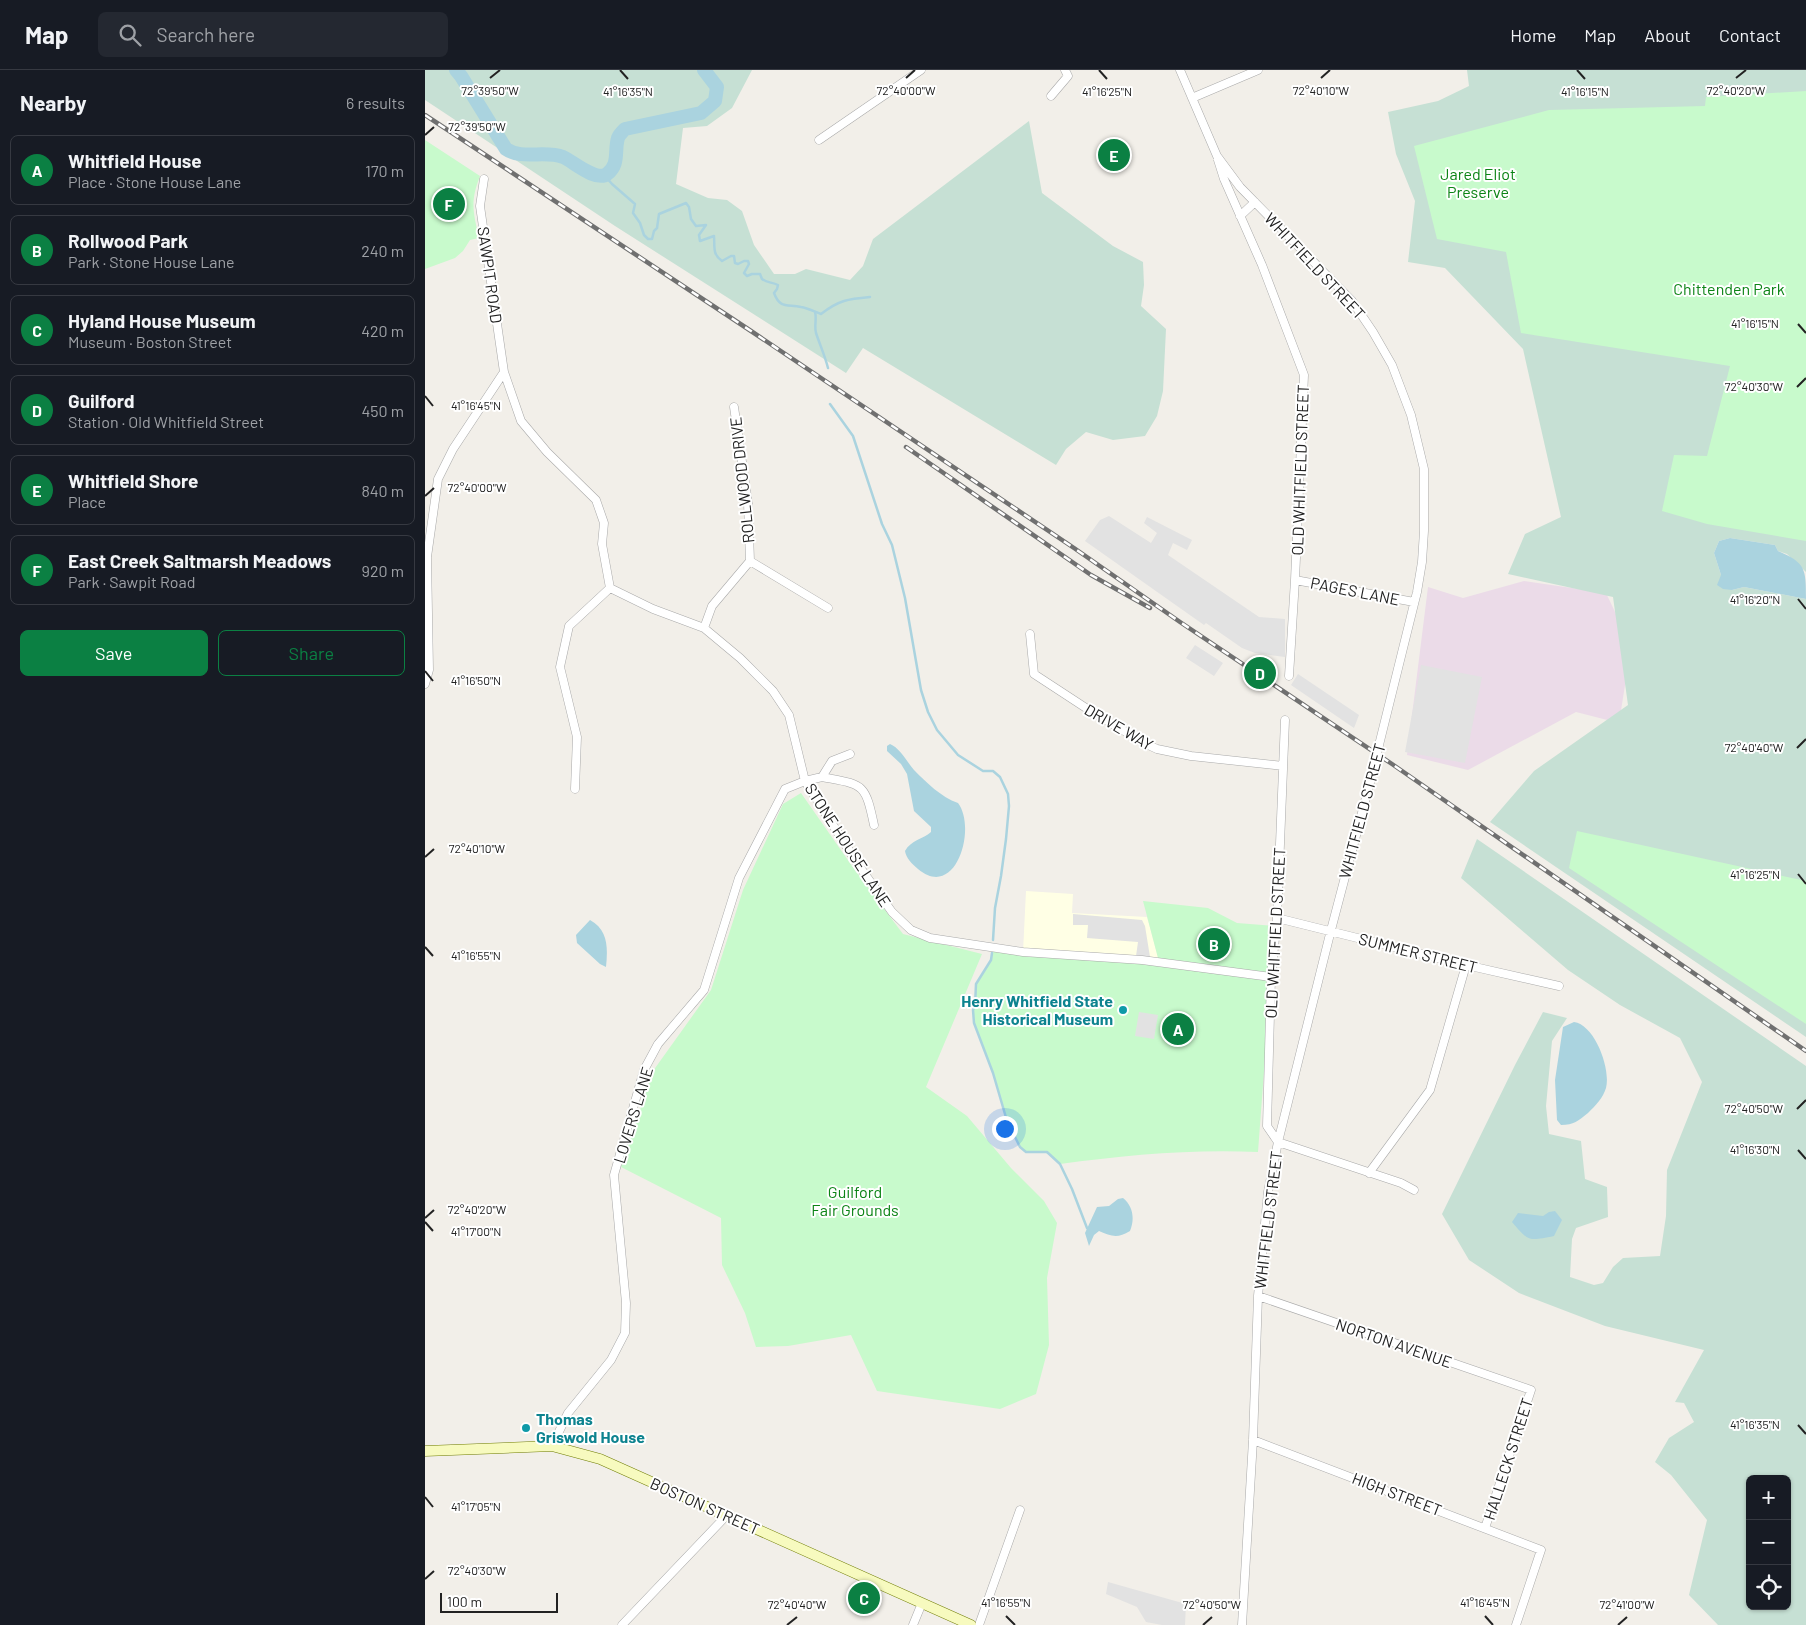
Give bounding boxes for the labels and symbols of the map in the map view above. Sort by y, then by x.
text: 72°39'50"W [461,83,519,97]
text: 72°40'00"W [877,83,936,97]
text: 72°40'10"W [1293,83,1350,97]
text: 72°40'20"W [1707,83,1766,97]
text: 41°16'35"N [603,84,653,98]
text: 41°16'25"N [1082,84,1132,98]
text: 41°16'15"N [1561,84,1609,98]
text: 72°39'50"W [448,119,506,133]
pin: E [1098,136,1130,174]
park label: Jared Eliot Preserve [1440,164,1516,201]
pin: F [433,185,465,223]
street label: WHITFIELD STREET [1261,208,1370,323]
street label: SAWPIT ROAD [474,225,507,324]
park label: Chittenden Park [1673,279,1785,298]
text: 41°16'15"N [1731,316,1779,330]
text: 72°40'30"W [1725,379,1784,393]
street label: OLD WHITFIELD STREET [1287,384,1312,556]
text: 41°16'45"N [451,398,501,412]
street label: ROLLWOOD DRIVE [725,416,758,544]
text: 72°40'00"W [448,480,507,494]
street label: PAGES LANE [1309,573,1401,608]
text: 41°16'20"N [1730,592,1780,606]
pin: D [1244,654,1276,692]
text: 41°16'50"N [451,673,501,687]
street label: DRIVE WAY [1082,699,1157,754]
text: 72°40'40"W [1725,740,1784,754]
street label: WHITFIELD STREET [1334,741,1389,881]
street label: STONE HOUSE LANE [801,779,895,910]
text: 72°40'10"W [449,841,506,855]
street label: OLD WHITFIELD STREET [1261,847,1288,1019]
text: 41°16'25"N [1730,867,1780,881]
pin: B [1198,925,1230,963]
street label: SUMMER STREET [1357,929,1479,976]
text: 41°16'55"N [451,948,501,962]
place label: Henry Whitfield State Historical Museum [961,991,1113,1028]
marker: Henry Whitfield State Historical Museum [1117,1004,1129,1016]
pin: A [1162,1010,1194,1048]
street label: LOVERS LANE [609,1064,656,1165]
text: 72°40'50"W [1725,1101,1784,1115]
your location [992,1116,1018,1142]
text: 41°16'30"N [1730,1142,1780,1156]
street label: WHITFIELD STREET [1250,1150,1285,1290]
park label: Guilford Fair Grounds [811,1182,899,1219]
text: 72°40'20"W [448,1202,507,1216]
text: 41°17'00"N [451,1224,501,1238]
street label: NORTON AVENUE [1334,1314,1455,1371]
street label: HALLECK STREET [1479,1395,1536,1522]
place label: Thomas Griswold House [536,1409,645,1446]
text: 41°16'35"N [1730,1417,1780,1431]
marker: Thomas Griswold House [520,1422,532,1434]
street label: HIGH STREET [1350,1468,1445,1519]
street label: BOSTON STREET [648,1473,763,1538]
text: 41°17'05"N [451,1499,501,1513]
text: 72°40'30"W [448,1563,507,1577]
pin: C [848,1579,880,1617]
scale bar [440,1590,557,1613]
text: 41°16'55"N [981,1595,1031,1609]
text: 41°16'45"N [1460,1595,1510,1609]
text: 72°40'40"W [768,1597,827,1611]
text: 72°40'50"W [1183,1597,1242,1611]
text: 72°41'00"W [1599,1597,1655,1611]

